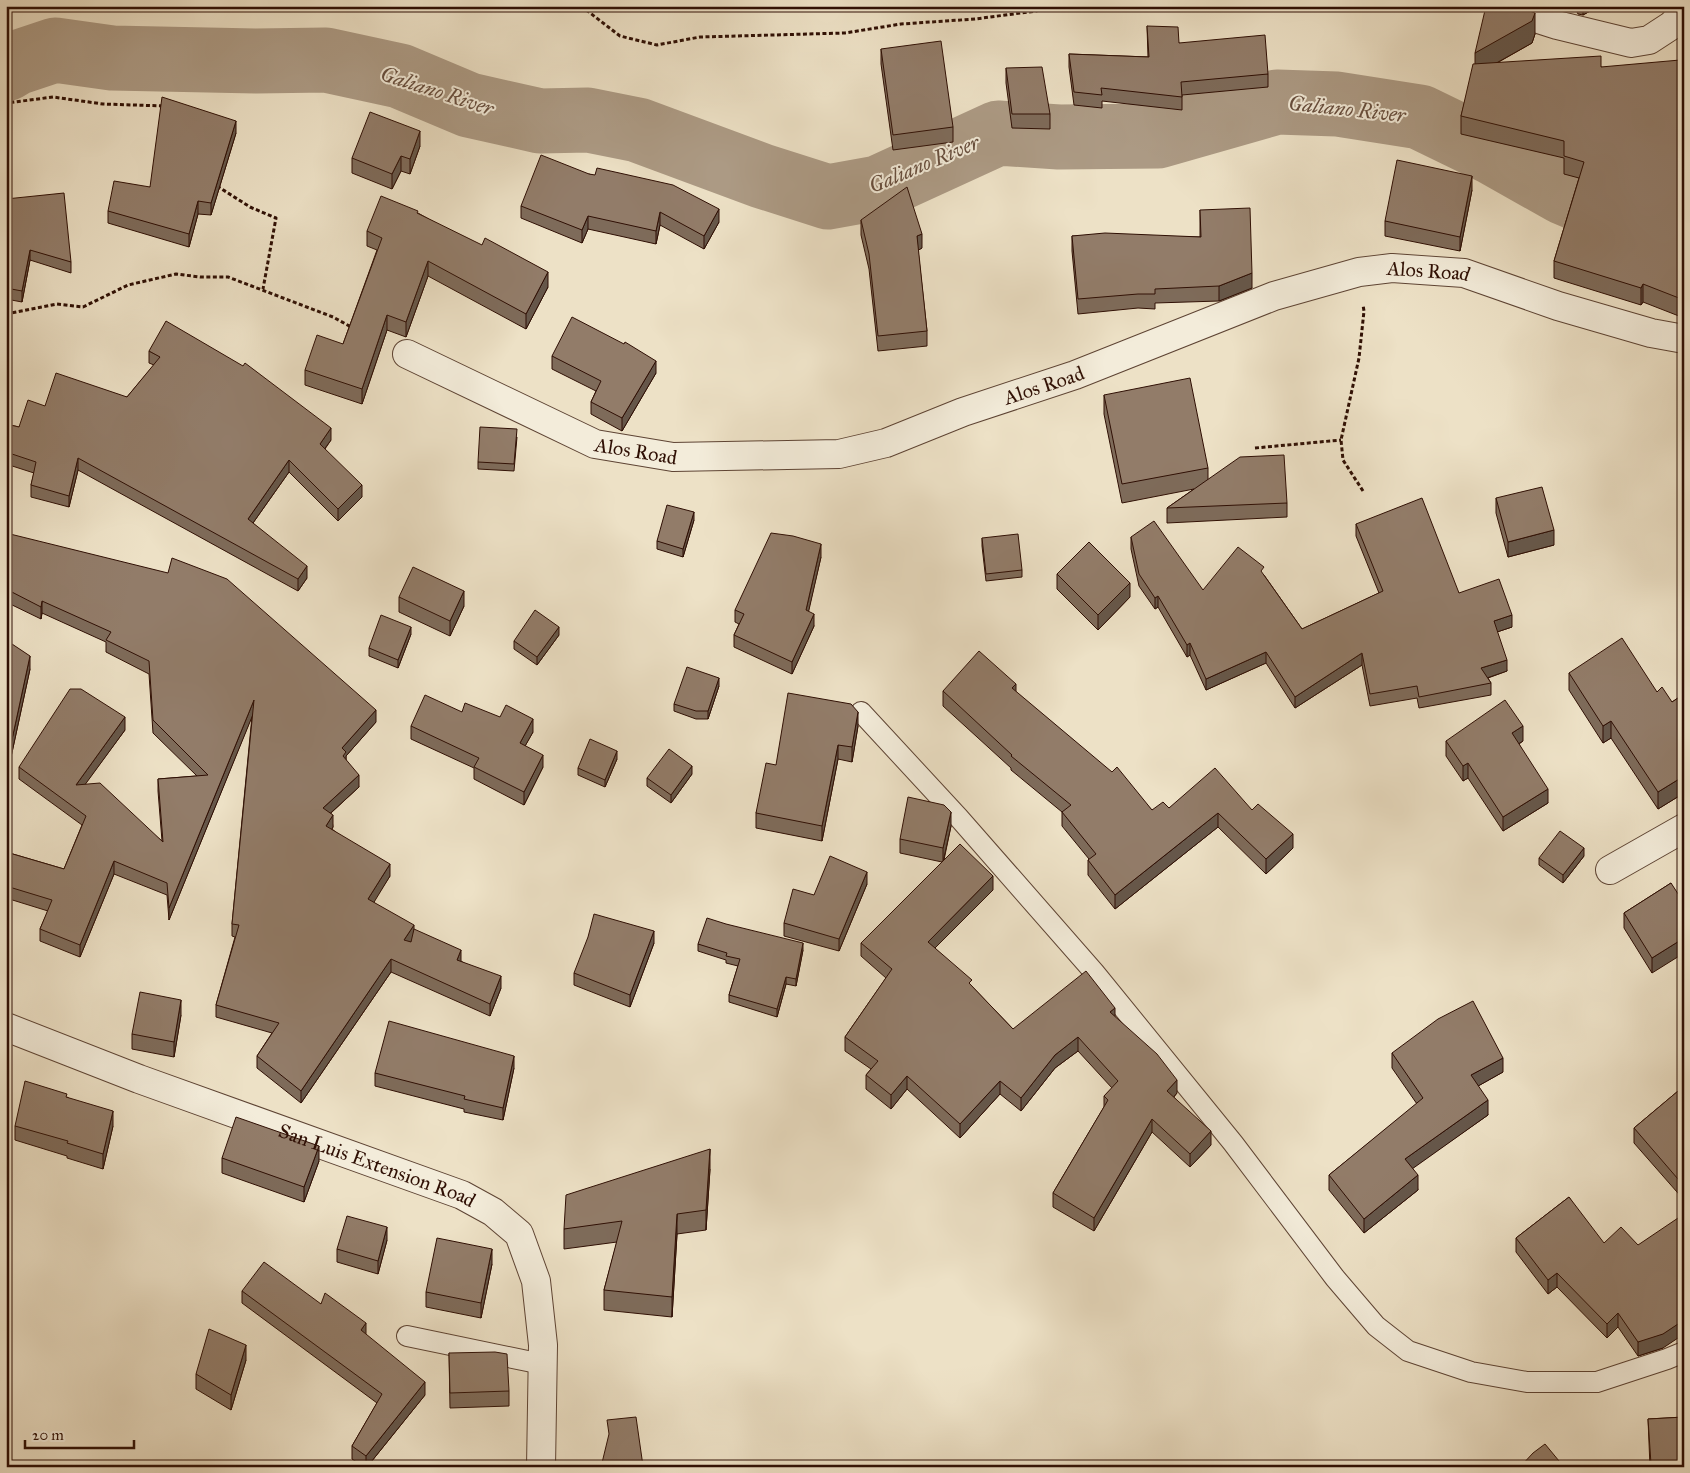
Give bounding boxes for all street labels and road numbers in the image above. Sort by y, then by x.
street label: Alos Road [1385,256,1474,286]
street label: Alos Road [1000,361,1088,410]
street label: Alos Road [592,432,679,470]
street label: San Luis Extension Road [275,1118,480,1212]

